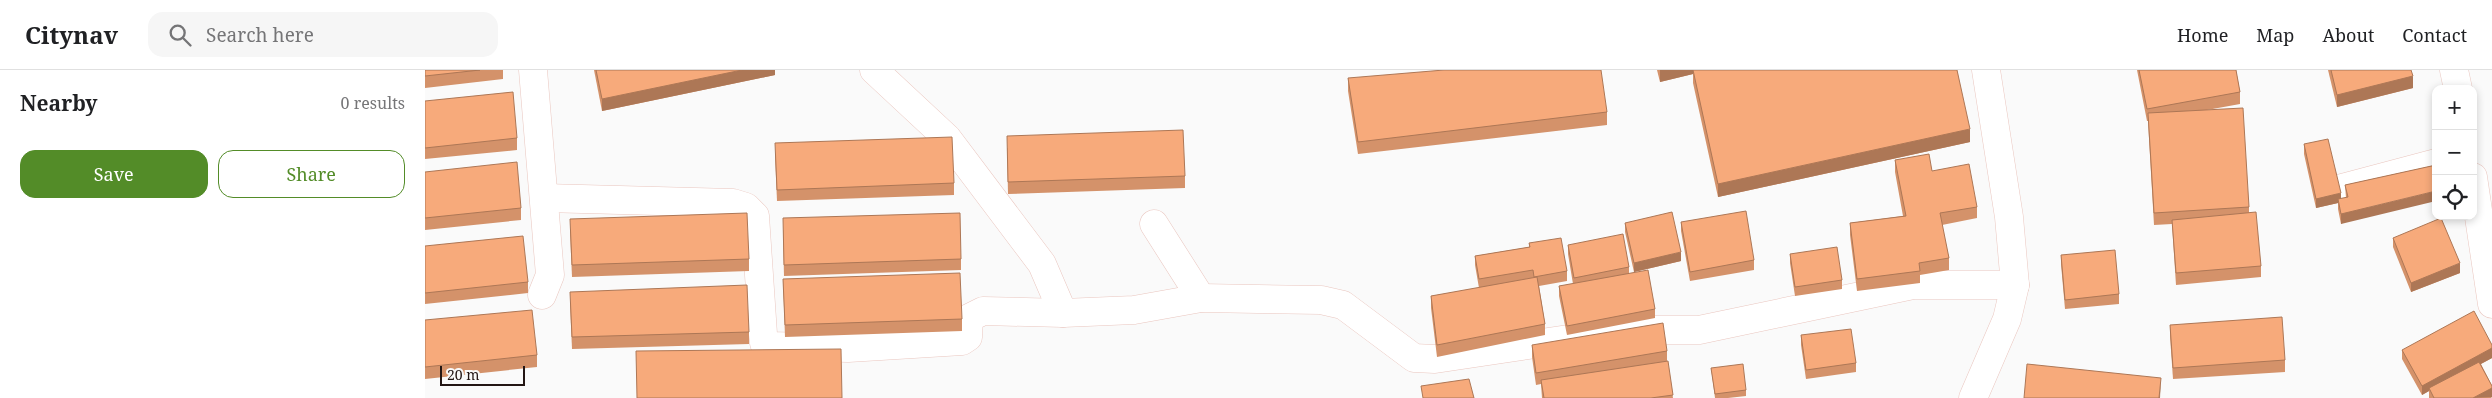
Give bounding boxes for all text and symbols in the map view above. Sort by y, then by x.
search box [148,12,498,57]
text: Citynav [25,18,118,51]
icon: search [166,21,194,49]
text: Search here [206,22,314,48]
text: Home [2177,23,2228,47]
text: Map [2256,23,2294,47]
text: About [2322,23,2374,47]
text: Contact [2402,23,2467,47]
map controls [2432,85,2477,220]
button: + [2432,85,2477,130]
text: Nearby [20,89,98,117]
text: 0 results [341,92,405,114]
button: − [2432,130,2477,175]
button: Save [20,150,208,198]
button: Share [218,150,405,198]
button: locate [2432,175,2477,220]
scale bar [440,363,525,386]
text: 20 m [447,365,480,384]

